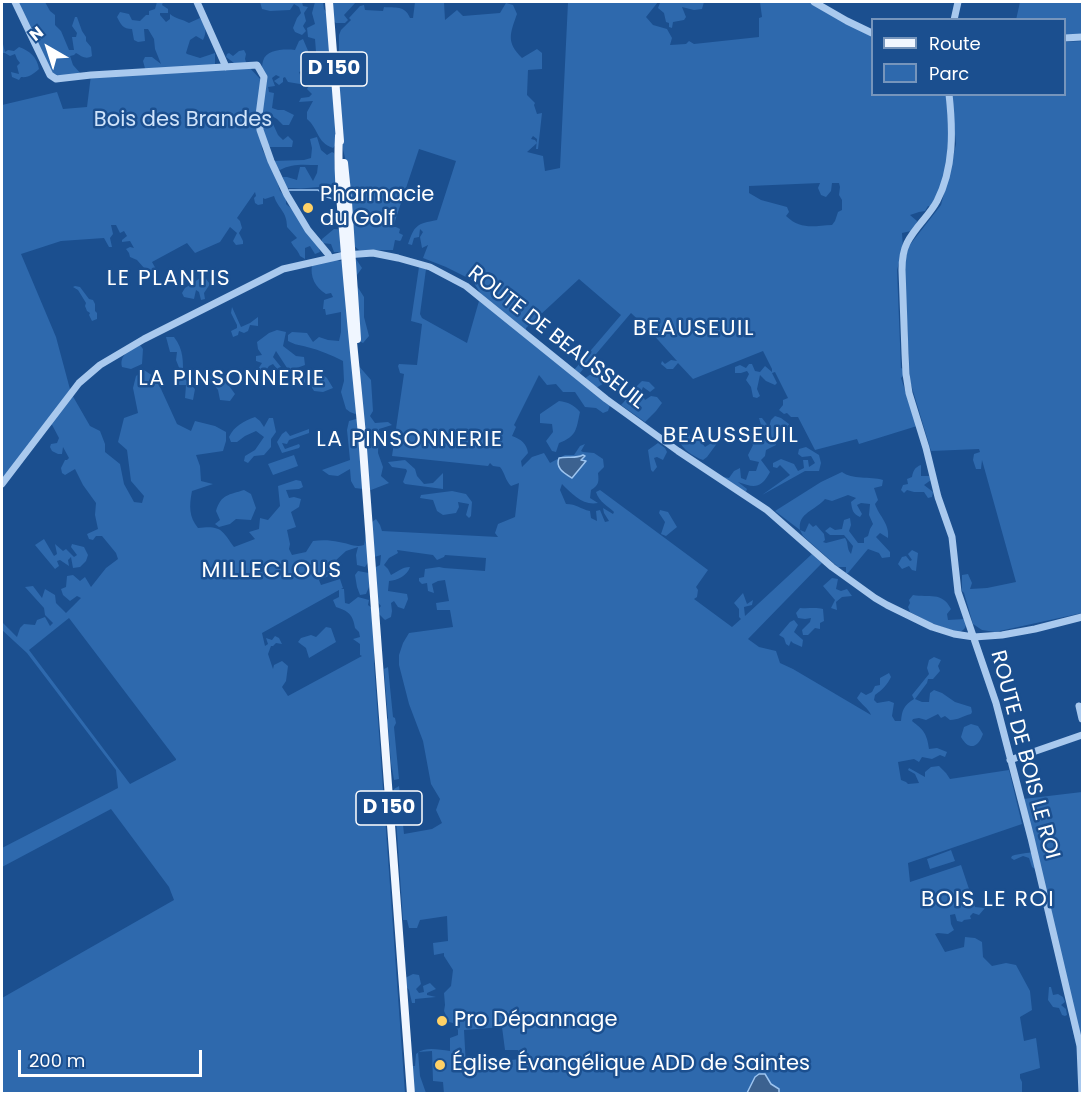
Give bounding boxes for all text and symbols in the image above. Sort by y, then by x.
north arrow [18,18,78,78]
legend [871,18,1066,96]
text: N [24,21,48,46]
text: Route [929,31,981,56]
road number: D 150 [301,52,367,86]
text: Parc [929,61,969,86]
park label: Bois des Brandes [94,108,272,134]
place label: Pharmacie du Golf [320,183,434,233]
marker: Pharmacie du Golf [301,201,315,215]
street label: ROUTE DE BEAUSSEUIL [462,261,650,415]
district label: LE PLANTIS [107,266,231,292]
district label: BEAUSEUIL [633,316,755,342]
district label: LA PINSONNERIE [138,366,326,392]
district label: BEAUSSEUIL [663,423,799,449]
district label: LA PINSONNERIE [316,427,504,453]
district label: MILLECLOUS [201,558,343,584]
street label: ROUTE DE BOIS LE ROI [984,648,1064,862]
road number: D 150 [356,791,422,825]
district label: BOIS LE ROI [921,887,1055,913]
place label: Pro Dépannage [454,1008,618,1034]
marker: Pro Dépannage [435,1014,449,1028]
scale bar [21,1038,206,1076]
text: 200 m [29,1048,85,1073]
place label: Église Évangélique ADD de Saintes [452,1052,810,1078]
marker: Église Évangélique ADD de Saintes [433,1058,447,1072]

